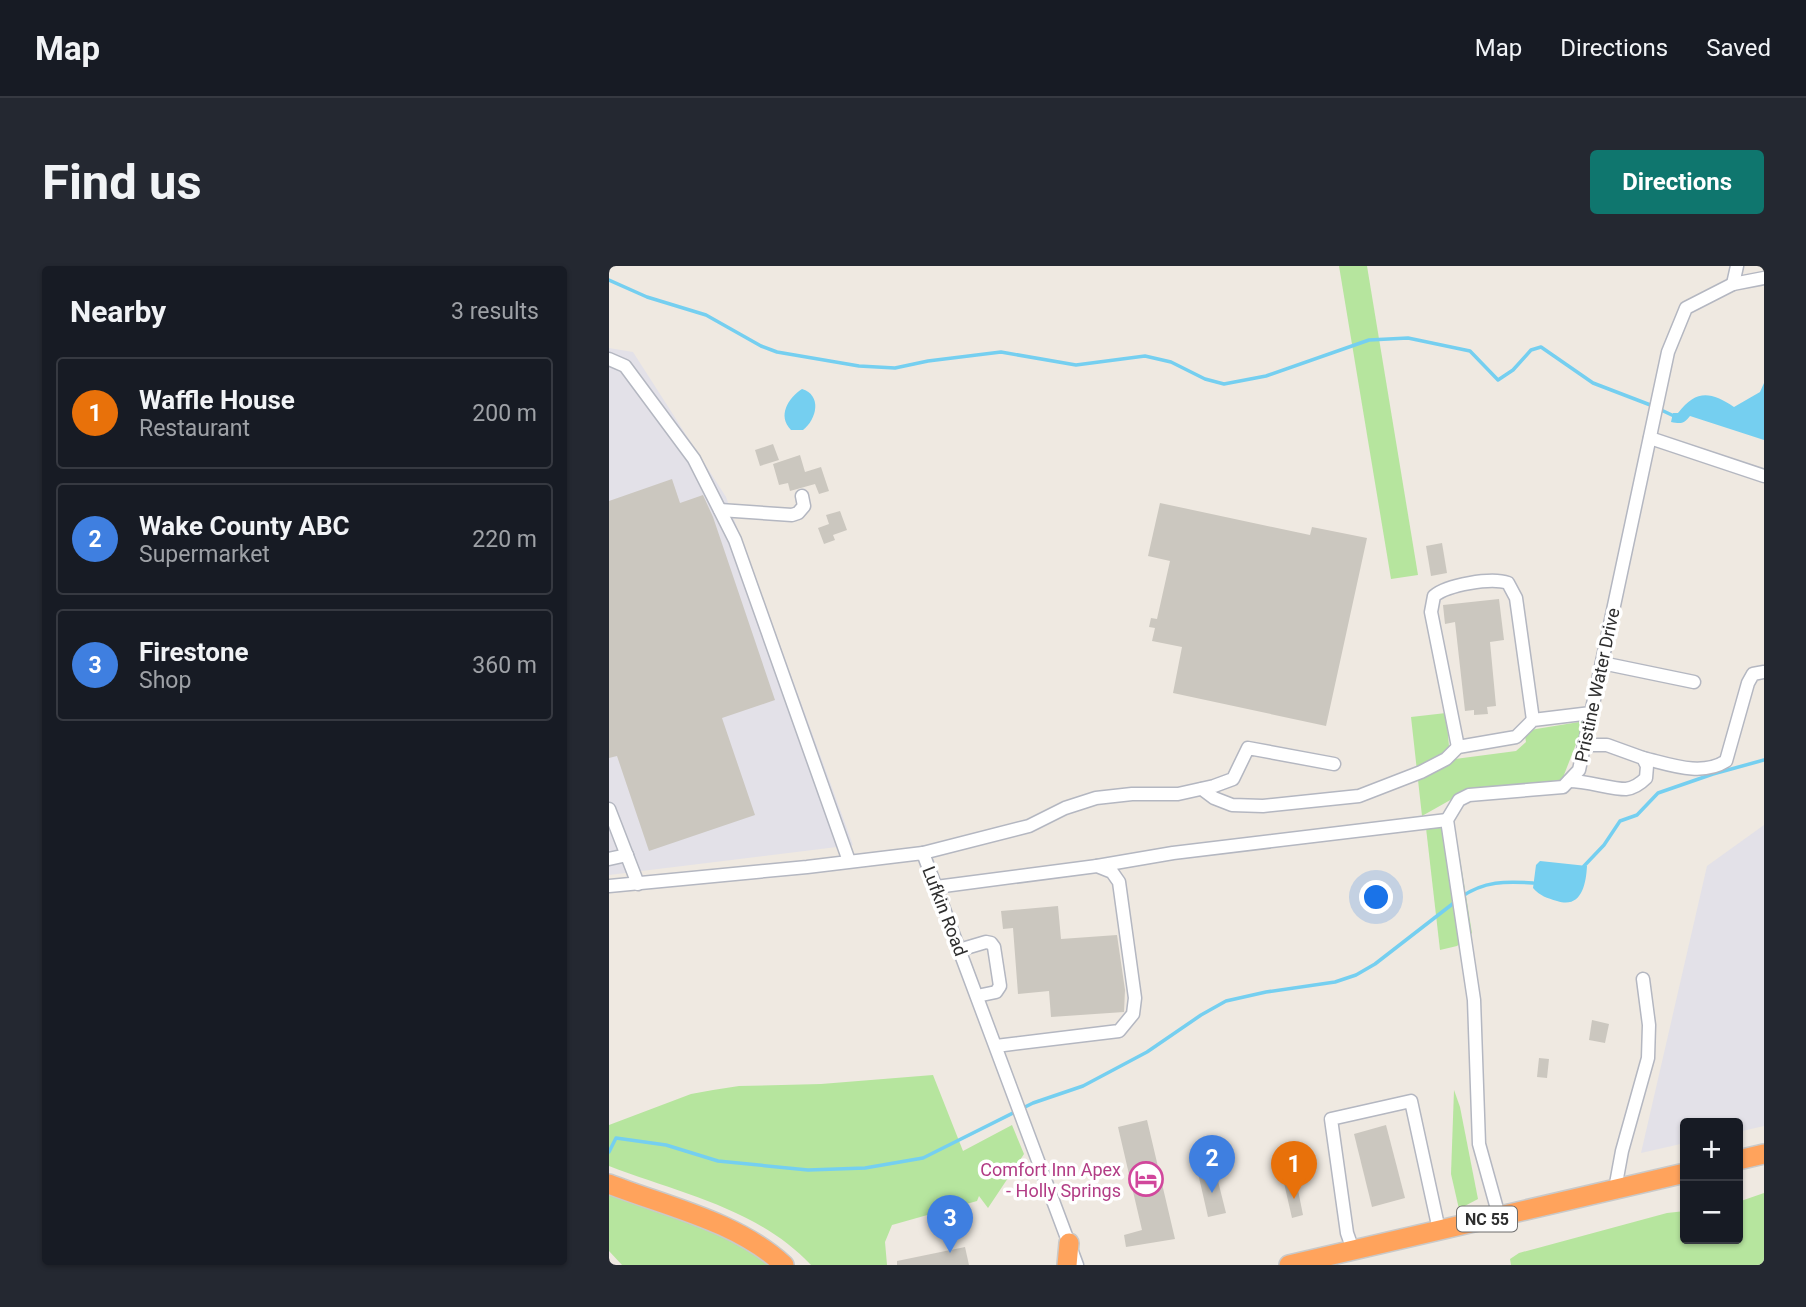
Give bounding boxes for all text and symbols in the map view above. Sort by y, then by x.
text: Map [35,29,100,68]
text: Map [1475,34,1522,62]
text: Directions [1560,34,1668,62]
text: Saved [1706,34,1771,62]
button: Directions [1590,150,1764,214]
text: Find us [42,154,202,211]
text: Nearby [70,294,166,329]
text: 3 results [451,298,539,325]
text: Waffle House [139,385,295,415]
text: 1 [88,400,102,427]
text: 200 m [472,400,537,427]
text: Restaurant [139,415,250,442]
text: Wake County ABC [139,511,350,541]
text: 2 [88,526,102,553]
text: 220 m [472,526,537,553]
text: Supermarket [139,541,270,568]
street label: Pristine Water Drive [1570,606,1624,764]
text: Firestone [139,637,249,667]
text: 3 [88,652,102,679]
text: 360 m [472,652,537,679]
text: Shop [139,667,191,694]
street label: Lufkin Road [918,863,972,959]
your location [1359,880,1393,914]
map controls [1680,1118,1743,1244]
button: + [1680,1118,1743,1181]
pin: 2 [1189,1135,1235,1193]
pin: 1 [1271,1141,1317,1199]
place label: Comfort Inn Apex - Holly Springs [980,1159,1121,1201]
hotel icon: Comfort Inn Apex - Holly Springs [1127,1160,1165,1198]
button: − [1680,1181,1743,1244]
pin: 3 [927,1195,973,1253]
road number: NC 55 [1457,1206,1517,1231]

